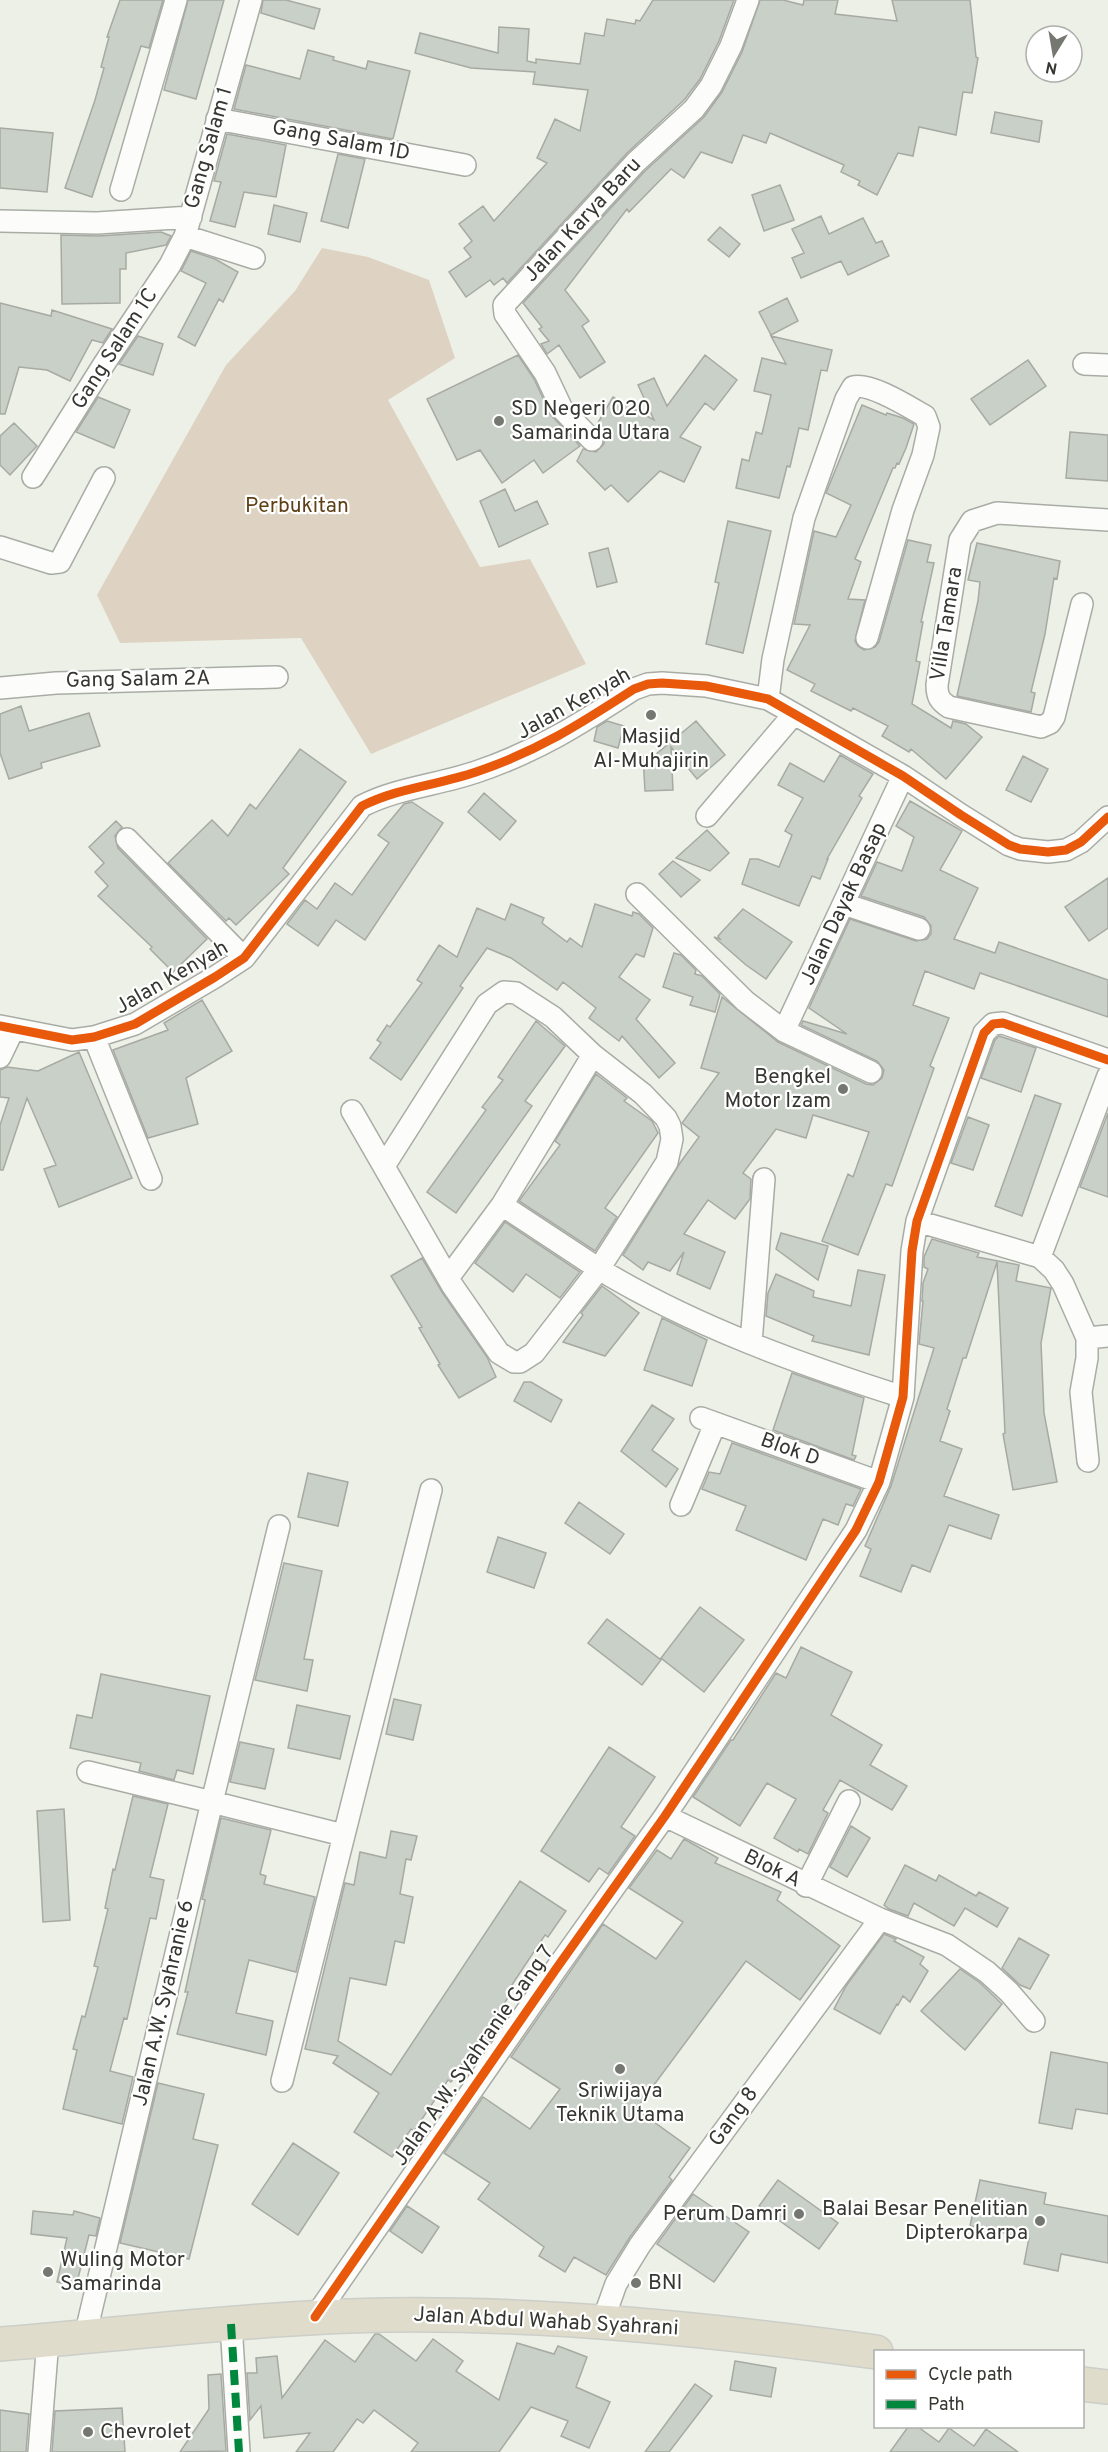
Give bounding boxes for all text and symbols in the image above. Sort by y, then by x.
north arrow [1024,24,1084,84]
text: N [1044,56,1059,78]
street label: Gang Salam 1 [179,84,239,212]
street label: Gang Salam 1D [270,114,412,168]
street label: Jalan Karya Baru [518,152,648,288]
street label: Gang Salam 1C [66,283,164,415]
place label: SD Negeri 020 Samarinda Utara [511,396,670,447]
marker: SD Negeri 020 Samarinda Utara [492,414,506,428]
park label: Perbukitan [245,493,349,520]
street label: Villa Tamara [925,565,969,683]
street label: Jalan Kenyah [512,662,636,746]
street label: Gang Salam 2A [65,665,211,695]
marker: Masjid Al-Muhajirin [644,708,658,722]
place label: Masjid Al-Muhajirin [593,724,709,775]
street label: Jalan Dayak Basap [794,818,894,990]
street label: Jalan Kenyah [111,935,233,1021]
place label: Bengkel Motor Izam [724,1064,831,1115]
marker: Bengkel Motor Izam [836,1082,850,1096]
street label: Blok D [757,1427,823,1473]
street label: Blok A [739,1844,805,1894]
street label: Jalan A.W. Syahranie 6 [127,1897,201,2109]
street label: Jalan A.W. Syahranie Gang 7 [387,1940,561,2172]
marker: Sriwijaya Teknik Utama [613,2062,627,2076]
place label: Sriwijaya Teknik Utama [556,2078,684,2129]
street label: Gang 8 [703,2082,765,2152]
place label: Balai Besar Penelitian Dipterokarpa [822,2196,1028,2247]
place label: Perum Damri [663,2201,787,2228]
marker: Perum Damri [792,2207,806,2221]
marker: Balai Besar Penelitian Dipterokarpa [1033,2214,1047,2228]
place label: Wuling Motor Samarinda [60,2247,185,2298]
marker: Wuling Motor Samarinda [41,2265,55,2279]
place label: BNI [648,2270,682,2297]
marker: BNI [629,2276,643,2290]
street label: Jalan Abdul Wahab Syahrani [413,2302,679,2342]
legend [874,2350,1084,2428]
text: Cycle path [928,2364,1013,2387]
text: Path [928,2394,965,2417]
place label: Chevrolet [100,2419,191,2446]
marker: Chevrolet [81,2425,95,2439]

